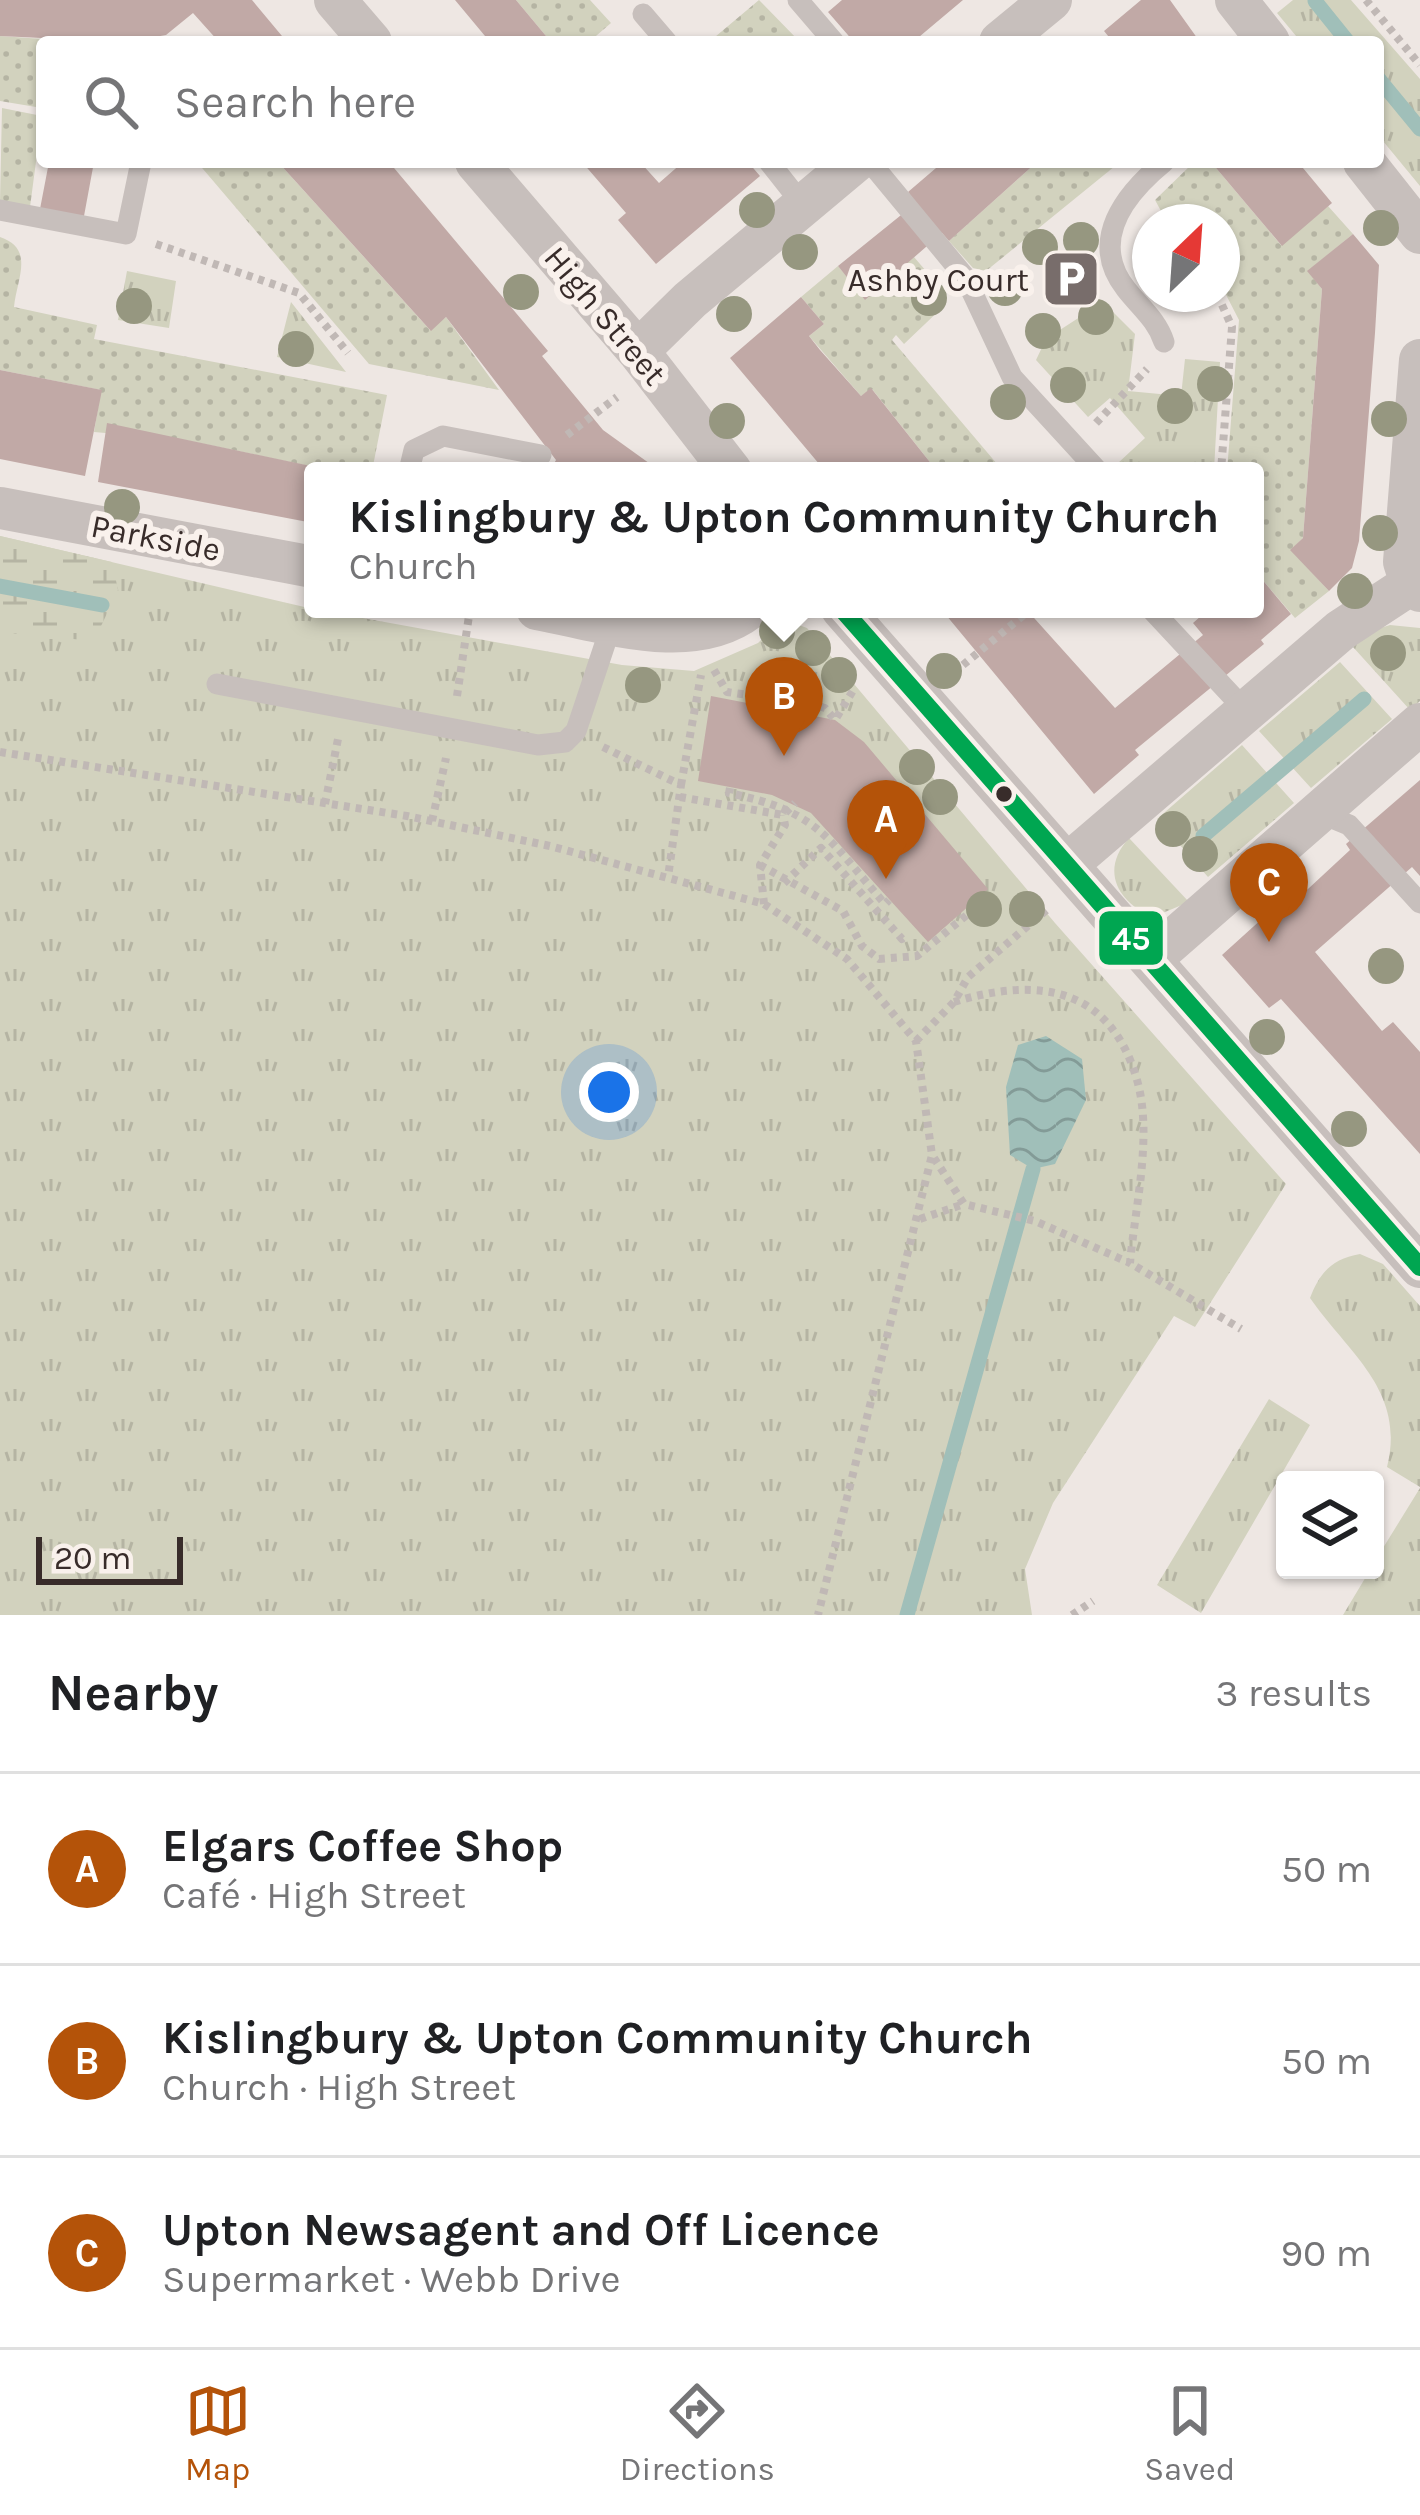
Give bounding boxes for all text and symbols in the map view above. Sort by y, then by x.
search box [36,36,1384,168]
icon: search [78,69,144,135]
text: Search here [174,76,416,128]
north arrow [1132,204,1240,312]
street label: High Street [536,239,674,393]
parking icon: Ashby Court [1040,248,1102,310]
place label: Ashby Court [847,261,1029,299]
popup [304,462,1264,618]
text: Kislingbury & Upton Community Church [349,491,1219,543]
street label: Parkside [88,507,224,569]
text: Church [349,543,478,589]
pin: B [745,657,823,756]
pin: A [847,780,925,879]
unlabelled marker [993,783,1015,805]
pin: C [1230,843,1308,942]
line badge: 45 [1097,909,1165,967]
text: 45 [1112,920,1150,958]
your location [579,1062,639,1122]
map controls [1276,1471,1384,1579]
button: layers [1276,1471,1384,1579]
scale bar [36,1531,183,1584]
text: 20 m [54,1539,131,1577]
text: Nearby [48,1663,218,1723]
text: 3 results [1215,1670,1372,1716]
text: Elgars Coffee Shop [162,1820,563,1872]
text: A [75,1846,99,1892]
text: 50 m [1281,1846,1372,1892]
text: Café · High Street [162,1872,466,1918]
text: Kislingbury & Upton Community Church [162,2012,1033,2064]
text: B [74,2038,100,2084]
text: 50 m [1281,2038,1372,2084]
text: Church · High Street [162,2064,516,2110]
text: Upton Newsagent and Off Licence [162,2204,880,2256]
text: C [75,2230,99,2276]
text: 90 m [1280,2230,1372,2276]
text: Supermarket · Webb Drive [162,2256,621,2302]
tab: Map [185,2378,251,2488]
tab: Directions [620,2378,775,2488]
tab: Saved [1144,2378,1235,2488]

